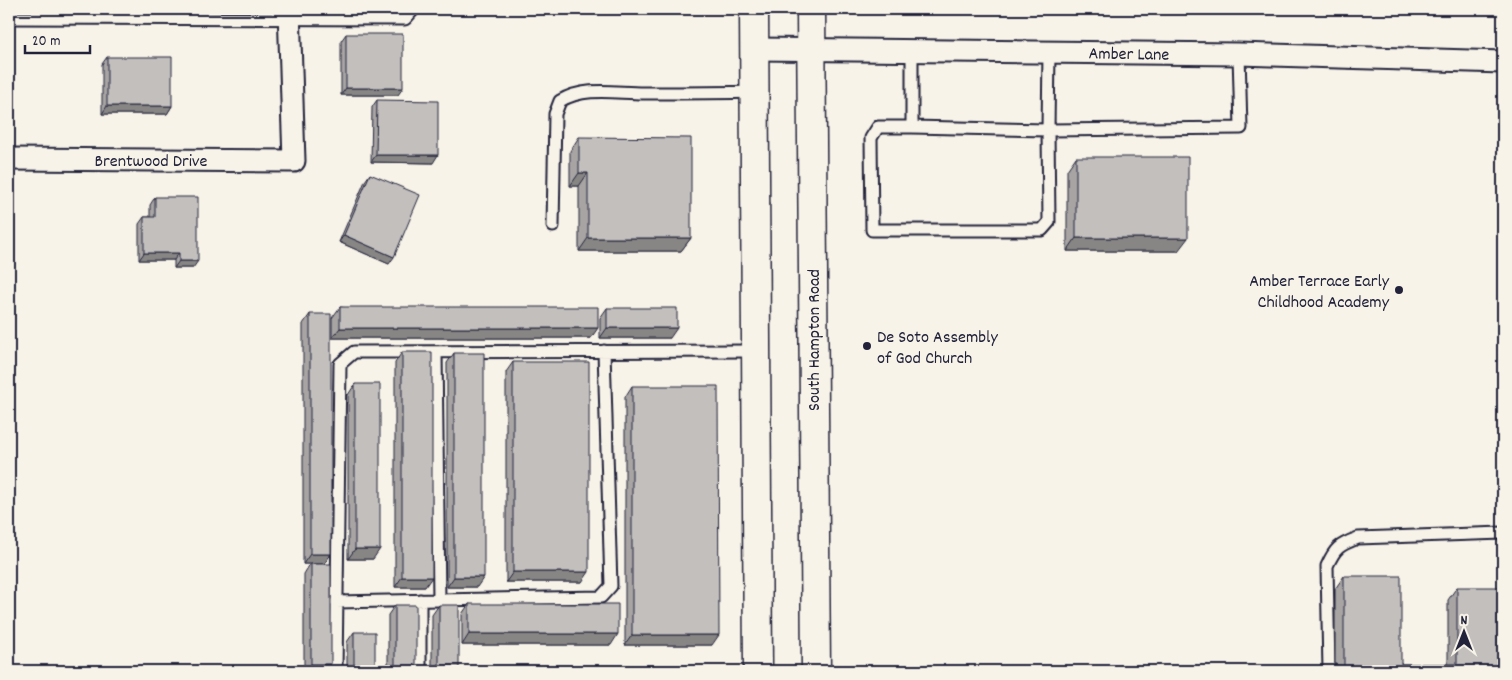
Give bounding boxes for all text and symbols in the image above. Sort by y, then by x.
scale bar [25,22,90,54]
text: 20 m [32,31,60,53]
street label: Amber Lane [1088,42,1170,69]
street label: Brentwood Drive [95,150,208,175]
street label: South Hampton Road [803,269,828,411]
place label: Amber Terrace Early Childhood Academy [1249,270,1390,316]
marker: Amber Terrace Early Childhood Academy [1393,284,1405,296]
place label: De Soto Assembly of God Church [877,326,998,372]
marker: De Soto Assembly of God Church [861,340,873,352]
north arrow [1440,608,1490,658]
text: N [1461,611,1468,631]

